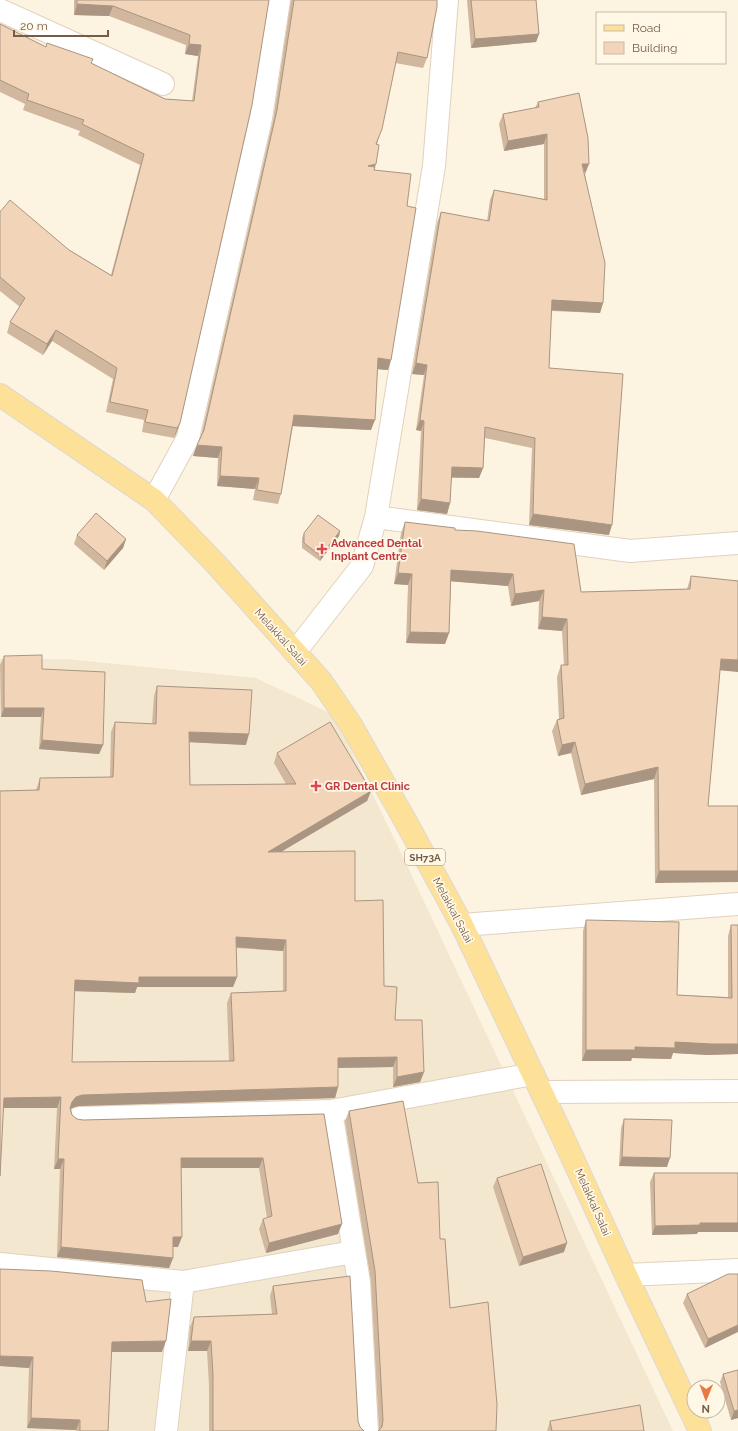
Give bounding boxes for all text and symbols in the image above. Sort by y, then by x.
scale bar [14,12,108,38]
legend [596,12,726,64]
text: 20 m [20,19,48,33]
text: Road [632,21,661,35]
text: Building [632,41,678,55]
place label: Advanced Dental Inplant Centre [331,537,422,563]
marker: Advanced Dental Inplant Centre [316,543,328,555]
street label: Melakkal Salai [252,606,310,668]
marker: GR Dental Clinic [310,780,322,792]
place label: GR Dental Clinic [325,780,410,793]
road number: SH73A [405,849,445,865]
street label: Melakkal Salai [430,875,475,945]
street label: Melakkal Salai [572,1167,613,1238]
north arrow [686,1379,726,1419]
text: N [702,1402,710,1415]

